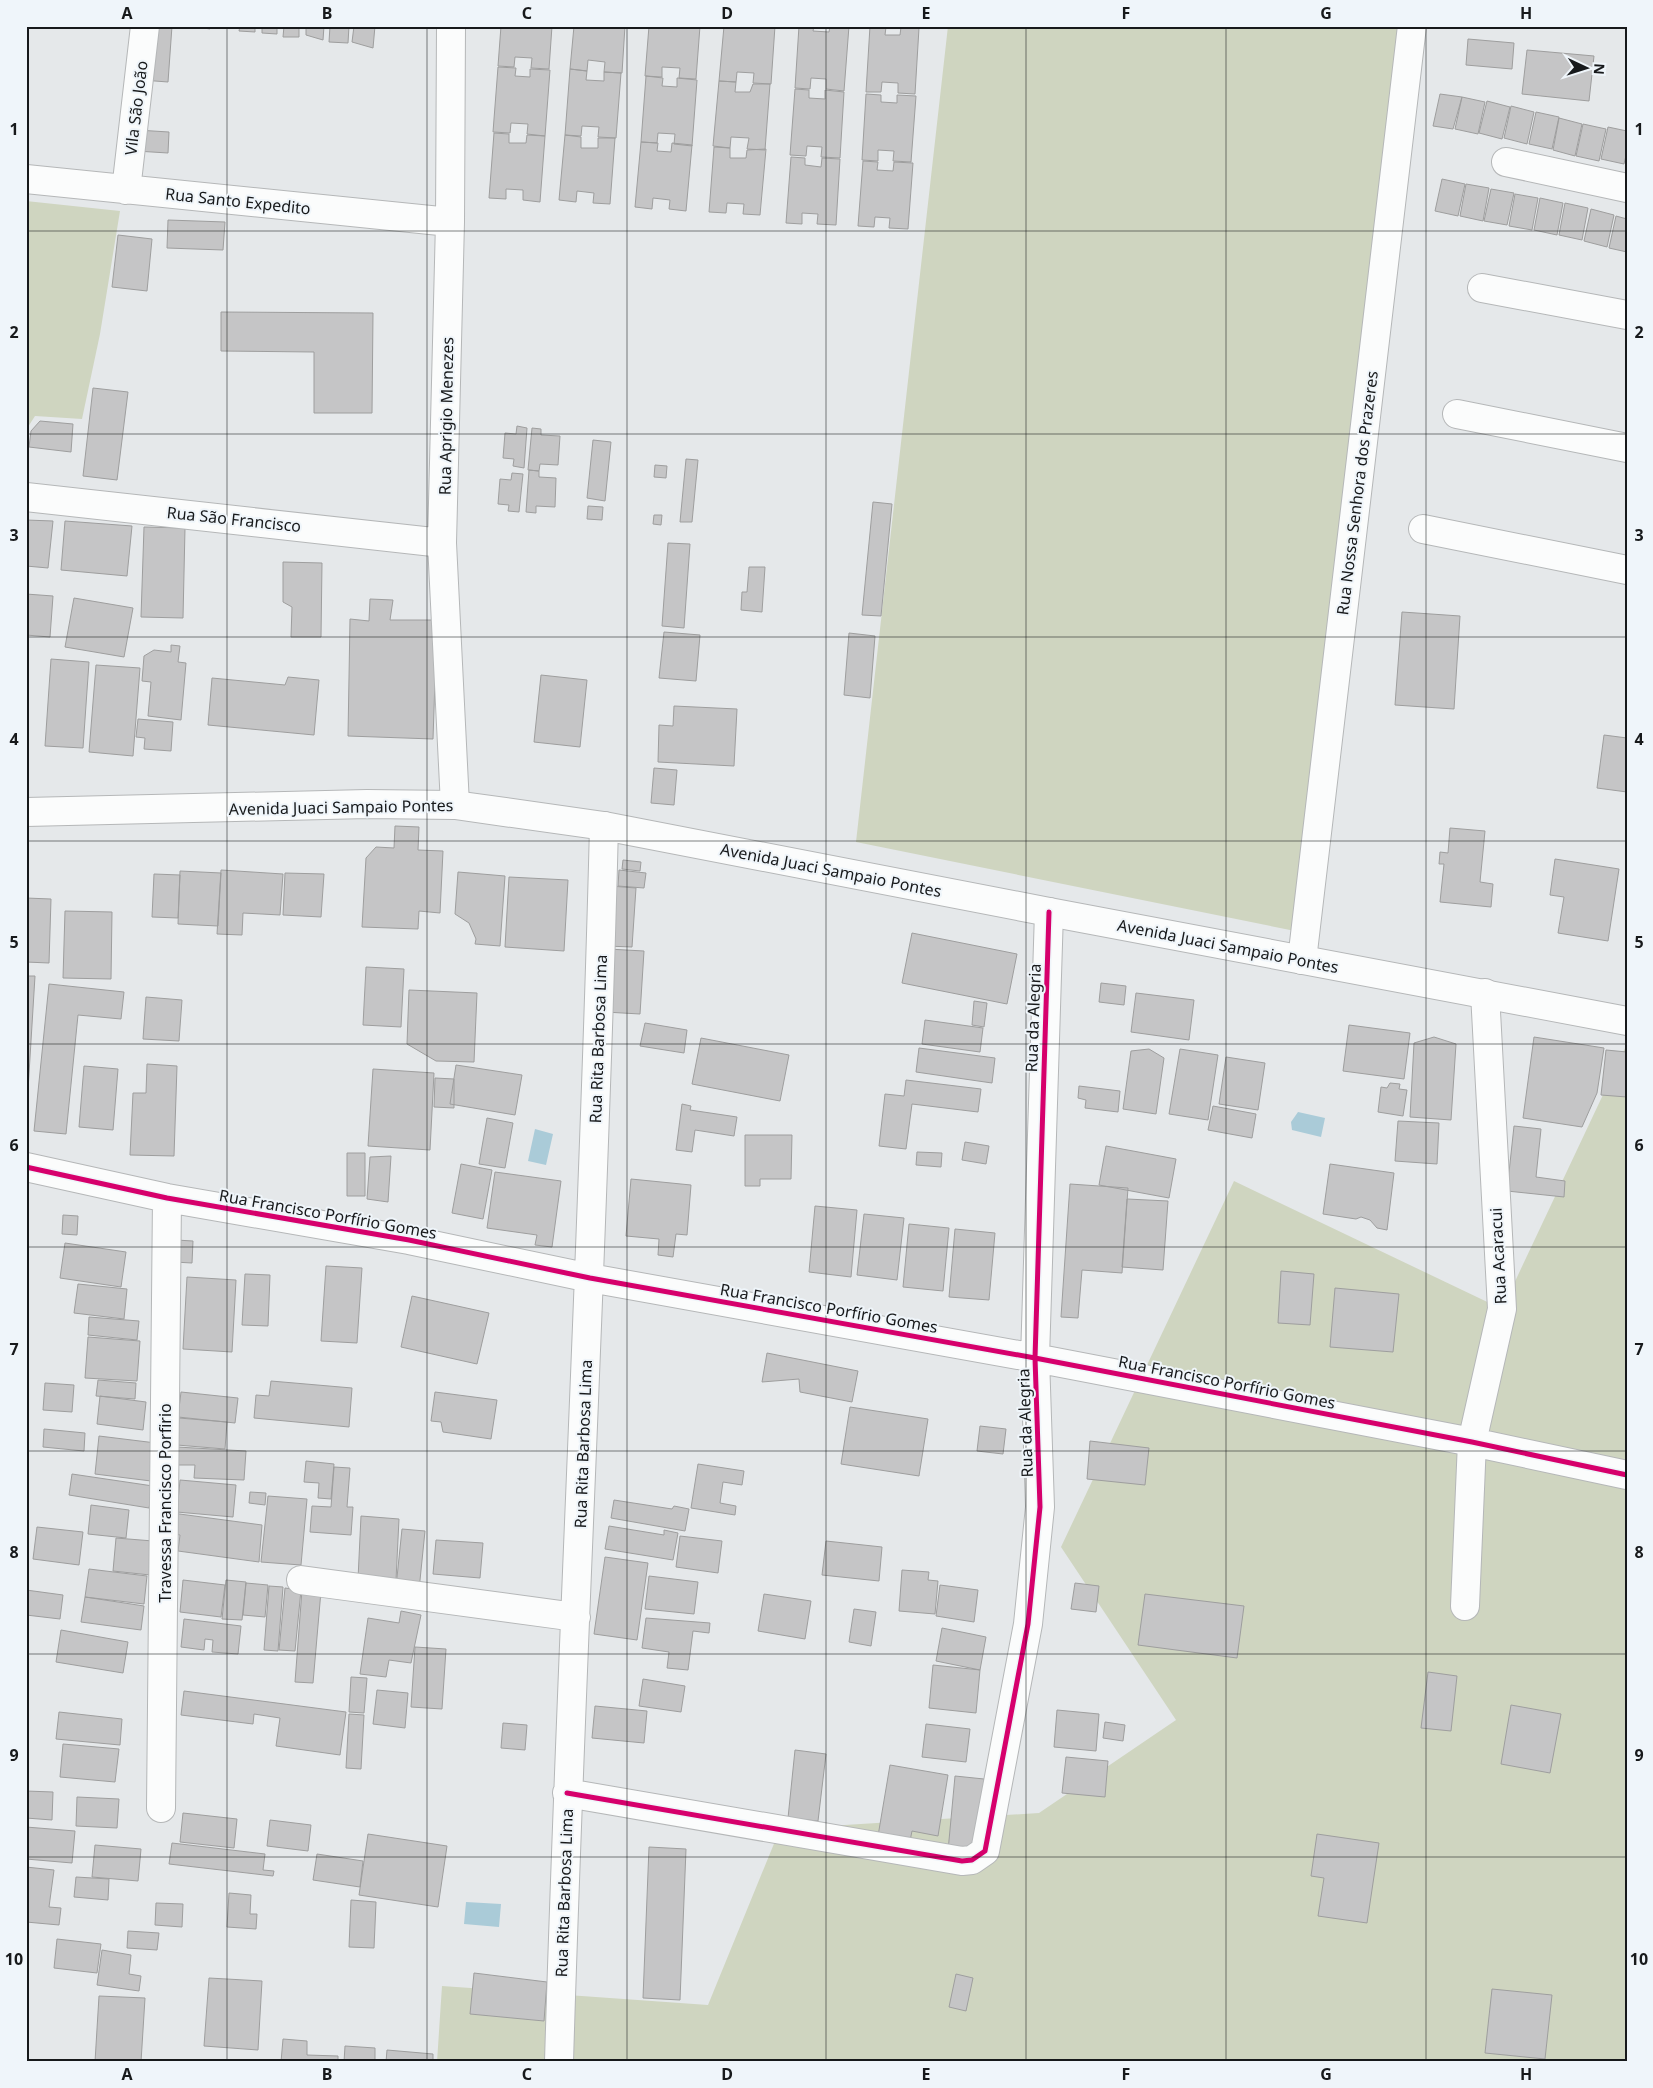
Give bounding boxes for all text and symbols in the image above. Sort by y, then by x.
text: A [121,2,133,24]
text: B [322,2,332,24]
text: C [522,2,532,24]
text: D [721,2,733,24]
text: E [922,2,931,24]
text: F [1122,2,1130,24]
text: G [1320,2,1332,24]
text: H [1520,2,1532,24]
north arrow [1560,42,1610,92]
street label: Vila São João [119,59,153,157]
text: N [1590,63,1609,75]
text: 1 [9,118,19,140]
text: 1 [1634,118,1644,140]
street label: Rua Santo Expedito [164,182,312,220]
text: 2 [9,321,19,343]
text: 2 [1634,321,1644,343]
street label: Rua Aprigio Menezes [434,337,458,495]
street label: Rua Nossa Senhora dos Prazeres [1331,370,1383,616]
street label: Rua São Francisco [166,501,302,537]
text: 3 [9,524,19,546]
text: 3 [1634,524,1644,546]
text: 4 [9,728,19,750]
text: 4 [1634,728,1644,750]
street label: Avenida Juaci Sampaio Pontes [228,794,454,820]
street label: Avenida Juaci Sampaio Pontes [719,838,943,902]
street label: Avenida Juaci Sampaio Pontes [1116,914,1340,978]
text: 5 [9,931,19,953]
text: 5 [1634,931,1644,953]
street label: Rua Rita Barbosa Lima [584,954,612,1124]
street label: Rua da Alegria [1020,963,1046,1073]
text: 6 [9,1134,19,1156]
text: 6 [1634,1134,1644,1156]
street label: Rua Francisco Porfírio Gomes [217,1184,439,1244]
street label: Rua Acaracui [1484,1207,1512,1305]
street label: Rua Francisco Porfírio Gomes [718,1278,940,1338]
text: 7 [9,1338,19,1360]
text: 7 [1634,1338,1644,1360]
street label: Rua Francisco Porfírio Gomes [1117,1350,1337,1414]
street label: Rua Rita Barbosa Lima [569,1359,597,1529]
street label: Rua da Alegria [1012,1368,1038,1478]
street label: Travessa Francisco Porfirio [154,1403,176,1603]
text: 8 [9,1541,19,1563]
text: 8 [1634,1541,1644,1563]
text: 9 [9,1744,19,1766]
text: 9 [1634,1744,1644,1766]
street label: Rua Rita Barbosa Lima [550,1808,578,1978]
text: 10 [5,1948,23,1970]
text: 10 [1630,1948,1648,1970]
text: A [121,2063,133,2085]
text: B [322,2063,332,2085]
text: C [522,2063,532,2085]
text: D [721,2063,733,2085]
text: E [922,2063,931,2085]
text: F [1122,2063,1130,2085]
text: G [1320,2063,1332,2085]
text: H [1520,2063,1532,2085]

